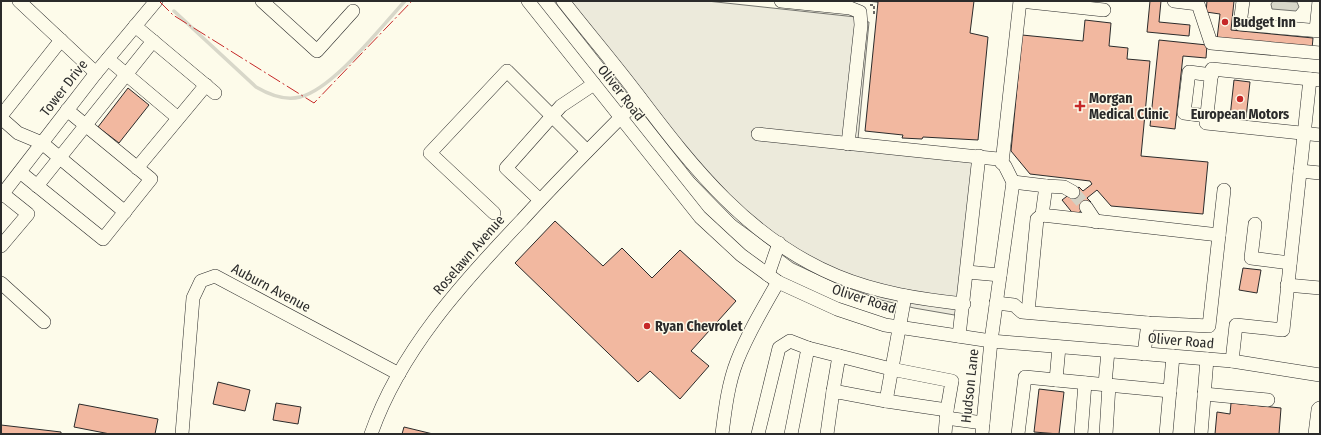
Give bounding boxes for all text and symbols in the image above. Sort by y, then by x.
place label: Budget Inn [1233,14,1296,31]
marker: Budget Inn [1220,17,1230,27]
street label: Tower Drive [37,56,91,120]
street label: Oliver Road [594,62,648,124]
place label: Morgan Medical Clinic [1089,90,1170,123]
marker: European Motors [1235,94,1245,104]
marker: Morgan Medical Clinic [1074,100,1086,112]
place label: European Motors [1191,106,1289,123]
street label: Roselawn Avenue [430,212,508,298]
street label: Auburn Avenue [229,260,314,316]
street label: Oliver Road [830,281,898,317]
place label: Ryan Chevrolet [655,318,744,335]
marker: Ryan Chevrolet [642,321,652,331]
street label: Oliver Road [1147,330,1215,352]
street label: Hudson Lane [958,348,982,424]

